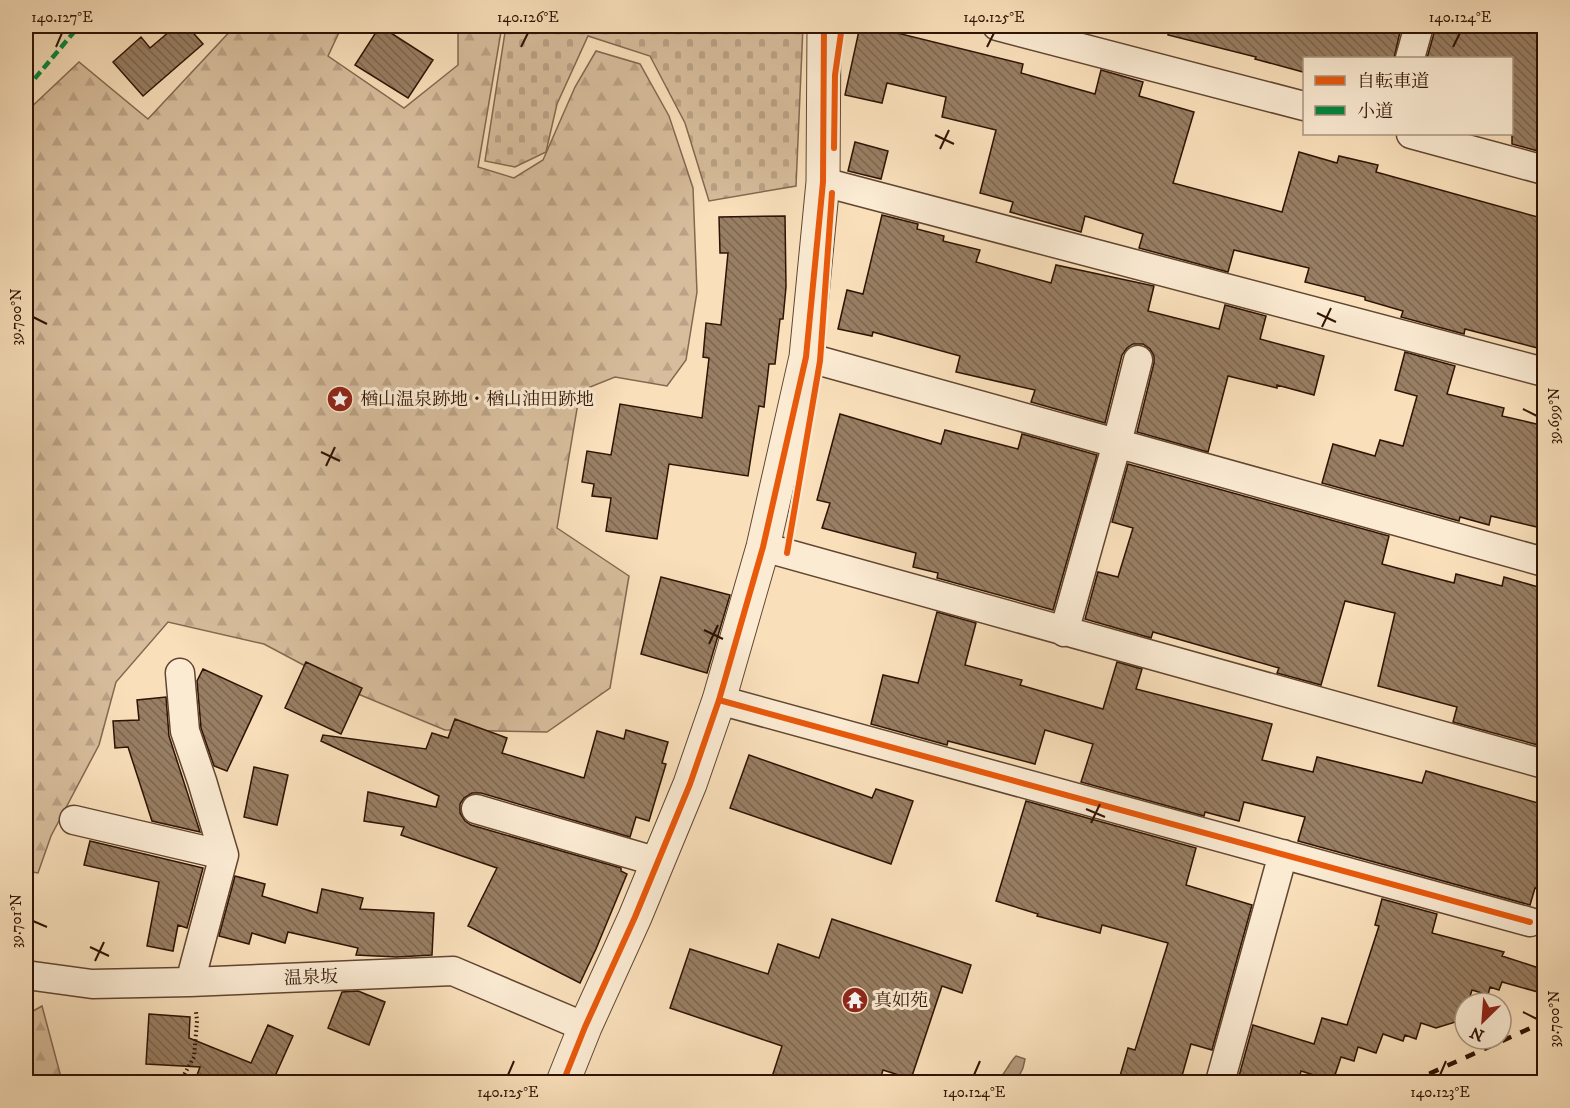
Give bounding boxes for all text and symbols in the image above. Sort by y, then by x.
text: 140.127°E [31,8,93,27]
text: 140.126°E [497,8,559,27]
text: 140.125°E [963,8,1025,27]
text: 140.124°E [1429,8,1492,27]
legend [1303,57,1513,135]
text: 自転車道 [1357,71,1429,93]
text: 小道 [1357,101,1393,123]
text: 39.700°N [7,289,26,345]
place icon: 楢山温泉跡地・楢山油田跡地 [325,384,355,414]
text: 39.699°N [1545,388,1564,444]
place label: 楢山温泉跡地・楢山油田跡地 [360,389,594,411]
text: 39.701°N [7,894,26,948]
street label: 温泉坂 [284,966,338,990]
temple icon: 真如苑 [840,985,870,1015]
place label: 真如苑 [874,990,928,1012]
north arrow [1453,991,1513,1051]
text: 39.700°N [1545,991,1564,1047]
text: N [1467,1022,1487,1046]
text: 140.125°E [477,1083,539,1102]
text: 140.124°E [943,1083,1006,1102]
text: 140.123°E [1410,1083,1470,1102]

